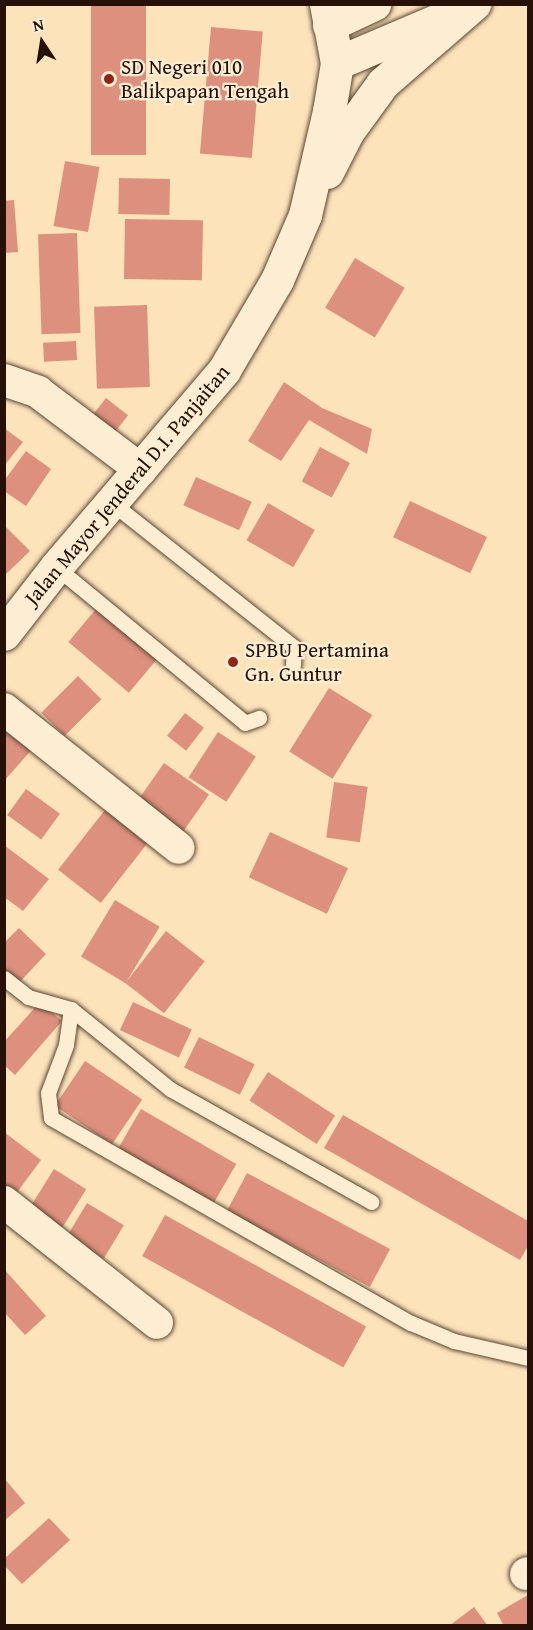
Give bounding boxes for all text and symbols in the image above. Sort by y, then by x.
north arrow [12,12,72,72]
text: N [31,12,46,37]
place label: SD Negeri 010 Balikpapan Tengah [121,54,289,104]
marker: SD Negeri 010 Balikpapan Tengah [102,72,116,86]
street label: Jalan Mayor Jenderal D.I. Panjaitan [19,360,235,610]
place label: SPBU Pertamina Gn. Guntur [245,637,389,687]
marker: SPBU Pertamina Gn. Guntur [226,655,240,669]

